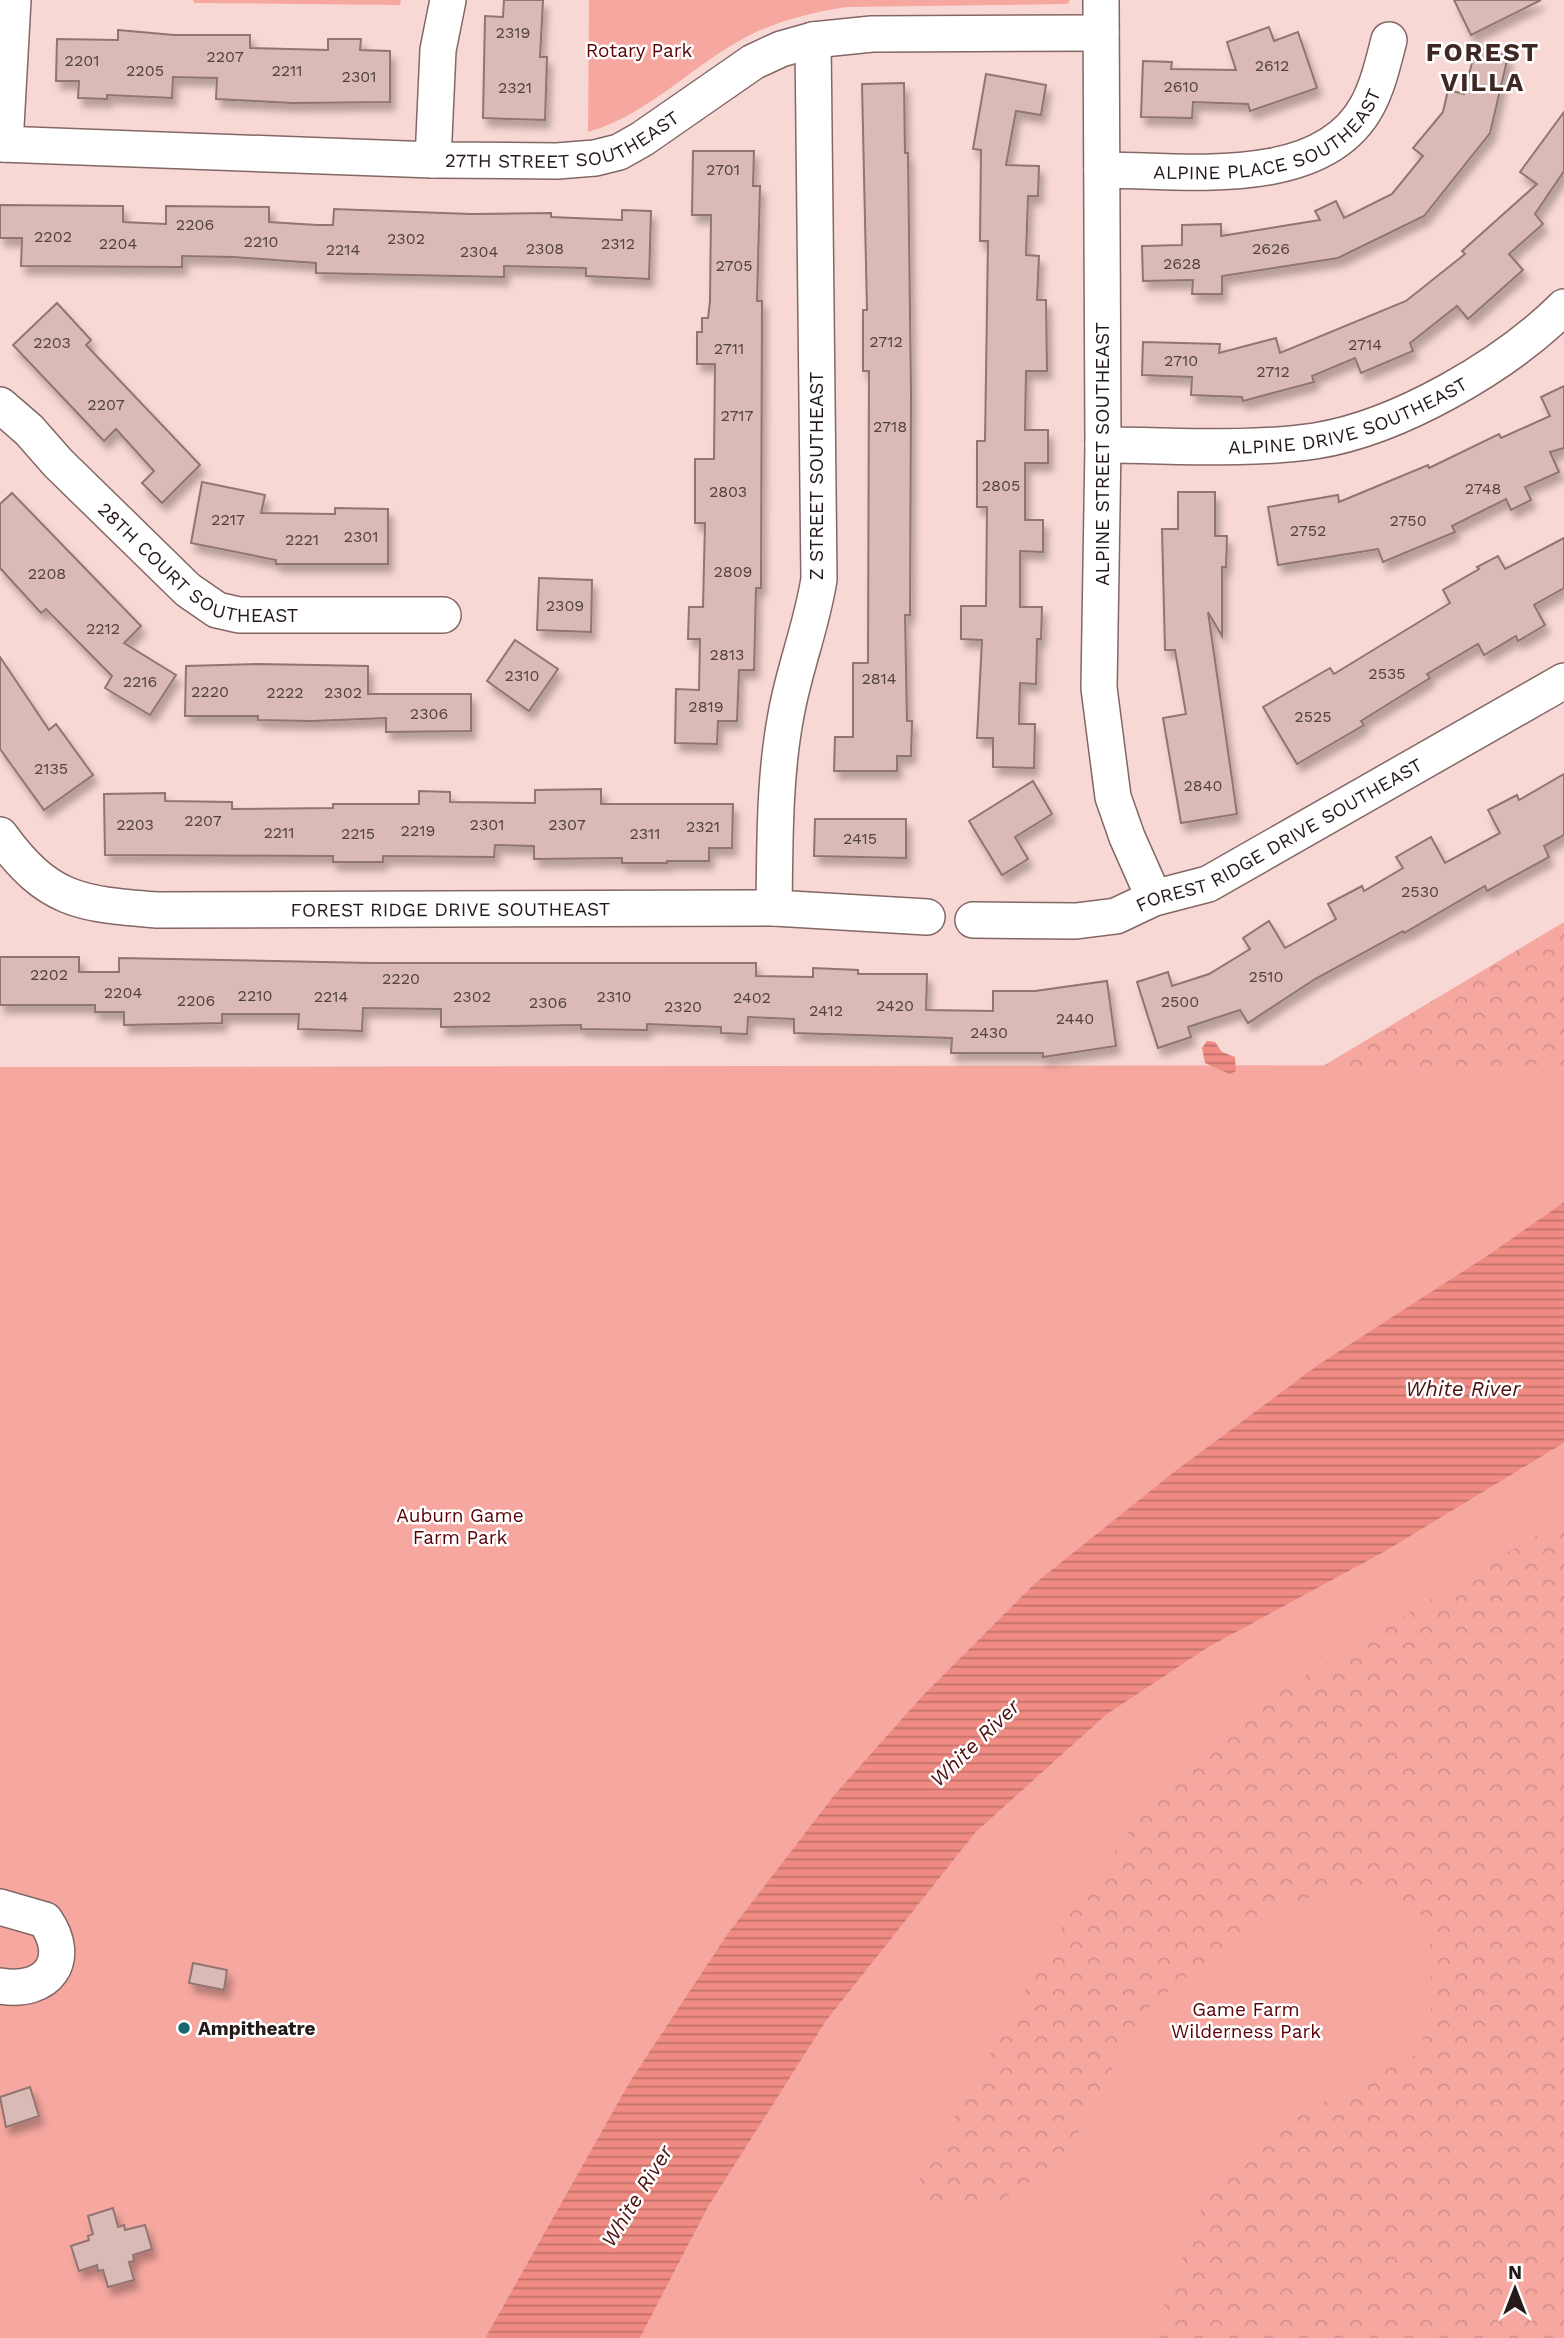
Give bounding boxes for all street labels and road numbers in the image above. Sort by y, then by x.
street label: ALPINE PLACE SOUTHEAST [1153,85,1386,184]
street label: 27TH STREET SOUTHEAST [445,106,684,173]
street label: ALPINE STREET SOUTHEAST [1091,322,1114,586]
street label: Z STREET SOUTHEAST [805,372,828,580]
street label: ALPINE DRIVE SOUTHEAST [1228,372,1471,459]
street label: 28TH COURT SOUTHEAST [93,498,298,627]
street label: FOREST RIDGE DRIVE SOUTHEAST [1132,753,1426,917]
street label: FOREST RIDGE DRIVE SOUTHEAST [291,898,610,922]

